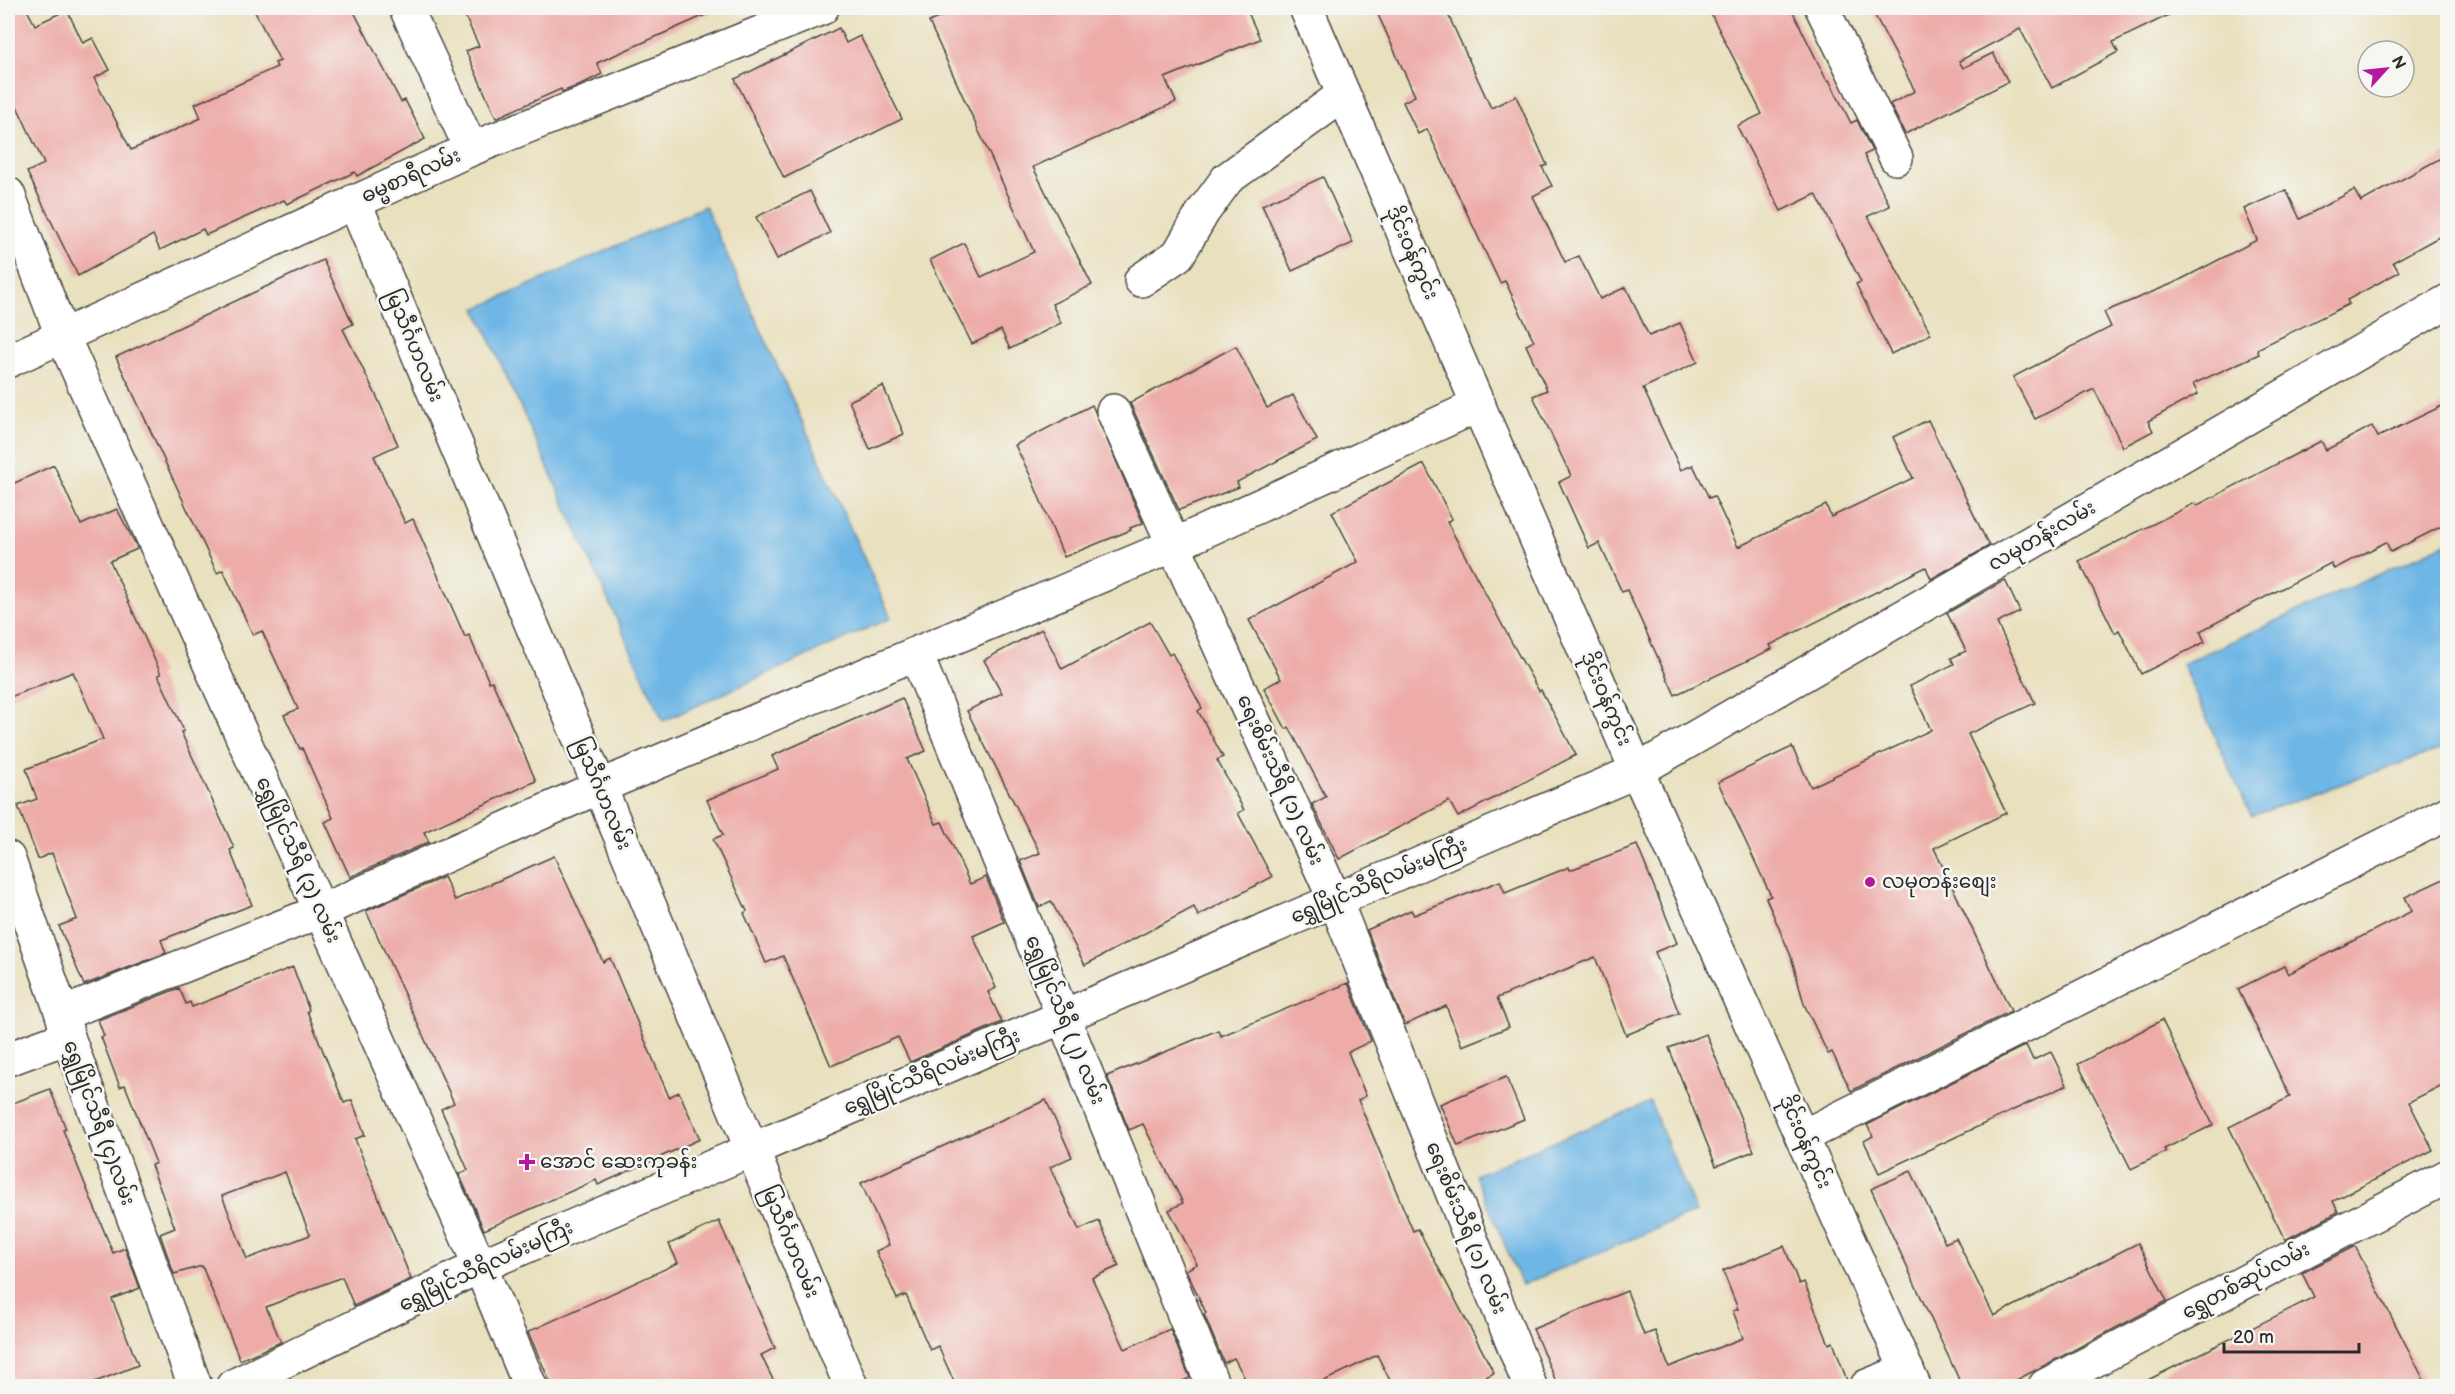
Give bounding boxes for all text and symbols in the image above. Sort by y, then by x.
north arrow [2356,39,2416,99]
text: N [2387,53,2409,73]
street label: ဓမ္မစာရီလမ်း [356,141,466,212]
street label: ဒိုင်းဝန်ကွင်း [1377,201,1446,305]
street label: မြသီင်္ဂဟလမ်း [377,285,451,407]
street label: လမုတန်းလမ်း [1983,493,2102,580]
street label: ဒိုင်းဝန်ကွင်း [1572,647,1639,751]
street label: ရေးစိမ်းသီရိ (၁) လမ်း [1229,690,1331,870]
street label: မြသီင်္ဂဟလမ်း [565,733,639,855]
street label: ရွှေမြိုင်သီရိ (၃) လမ်း [248,772,348,948]
street label: ရွှေမြိုင်သီရိလမ်းမကြီး [1286,830,1472,932]
place label: လမုတန်းစျေး [1882,867,1997,898]
marker: လမုတန်းစျေး [1863,875,1877,889]
street label: ရွှေမြိုင်သီရီ (၂) လမ်း [1017,931,1113,1109]
street label: ရွှေမြိုင်သီရိလမ်းမကြီး [839,1021,1025,1123]
street label: ရွှေမြိုင်သီရီ (၄)လမ်း [55,1036,143,1210]
street label: ဒိုင်းဝန်ကွင်း [1770,1090,1839,1194]
street label: ရေးစိမ်းသီရိ (၁) လမ်း [1418,1137,1514,1319]
place label: အောင် ဆေးကုခန်း [540,1147,697,1178]
marker: အောင် ဆေးကုခန်း [518,1153,536,1171]
street label: မြသီင်္ဂဟလမ်း [753,1181,827,1303]
street label: ရွှေမြိုင်သီရိလမ်းမကြီး [394,1212,578,1320]
street label: ရွှေတစ်ဆုပ်လမ်း [2177,1235,2316,1328]
scale bar [2224,1316,2359,1354]
text: 20 m [2233,1327,2274,1348]

